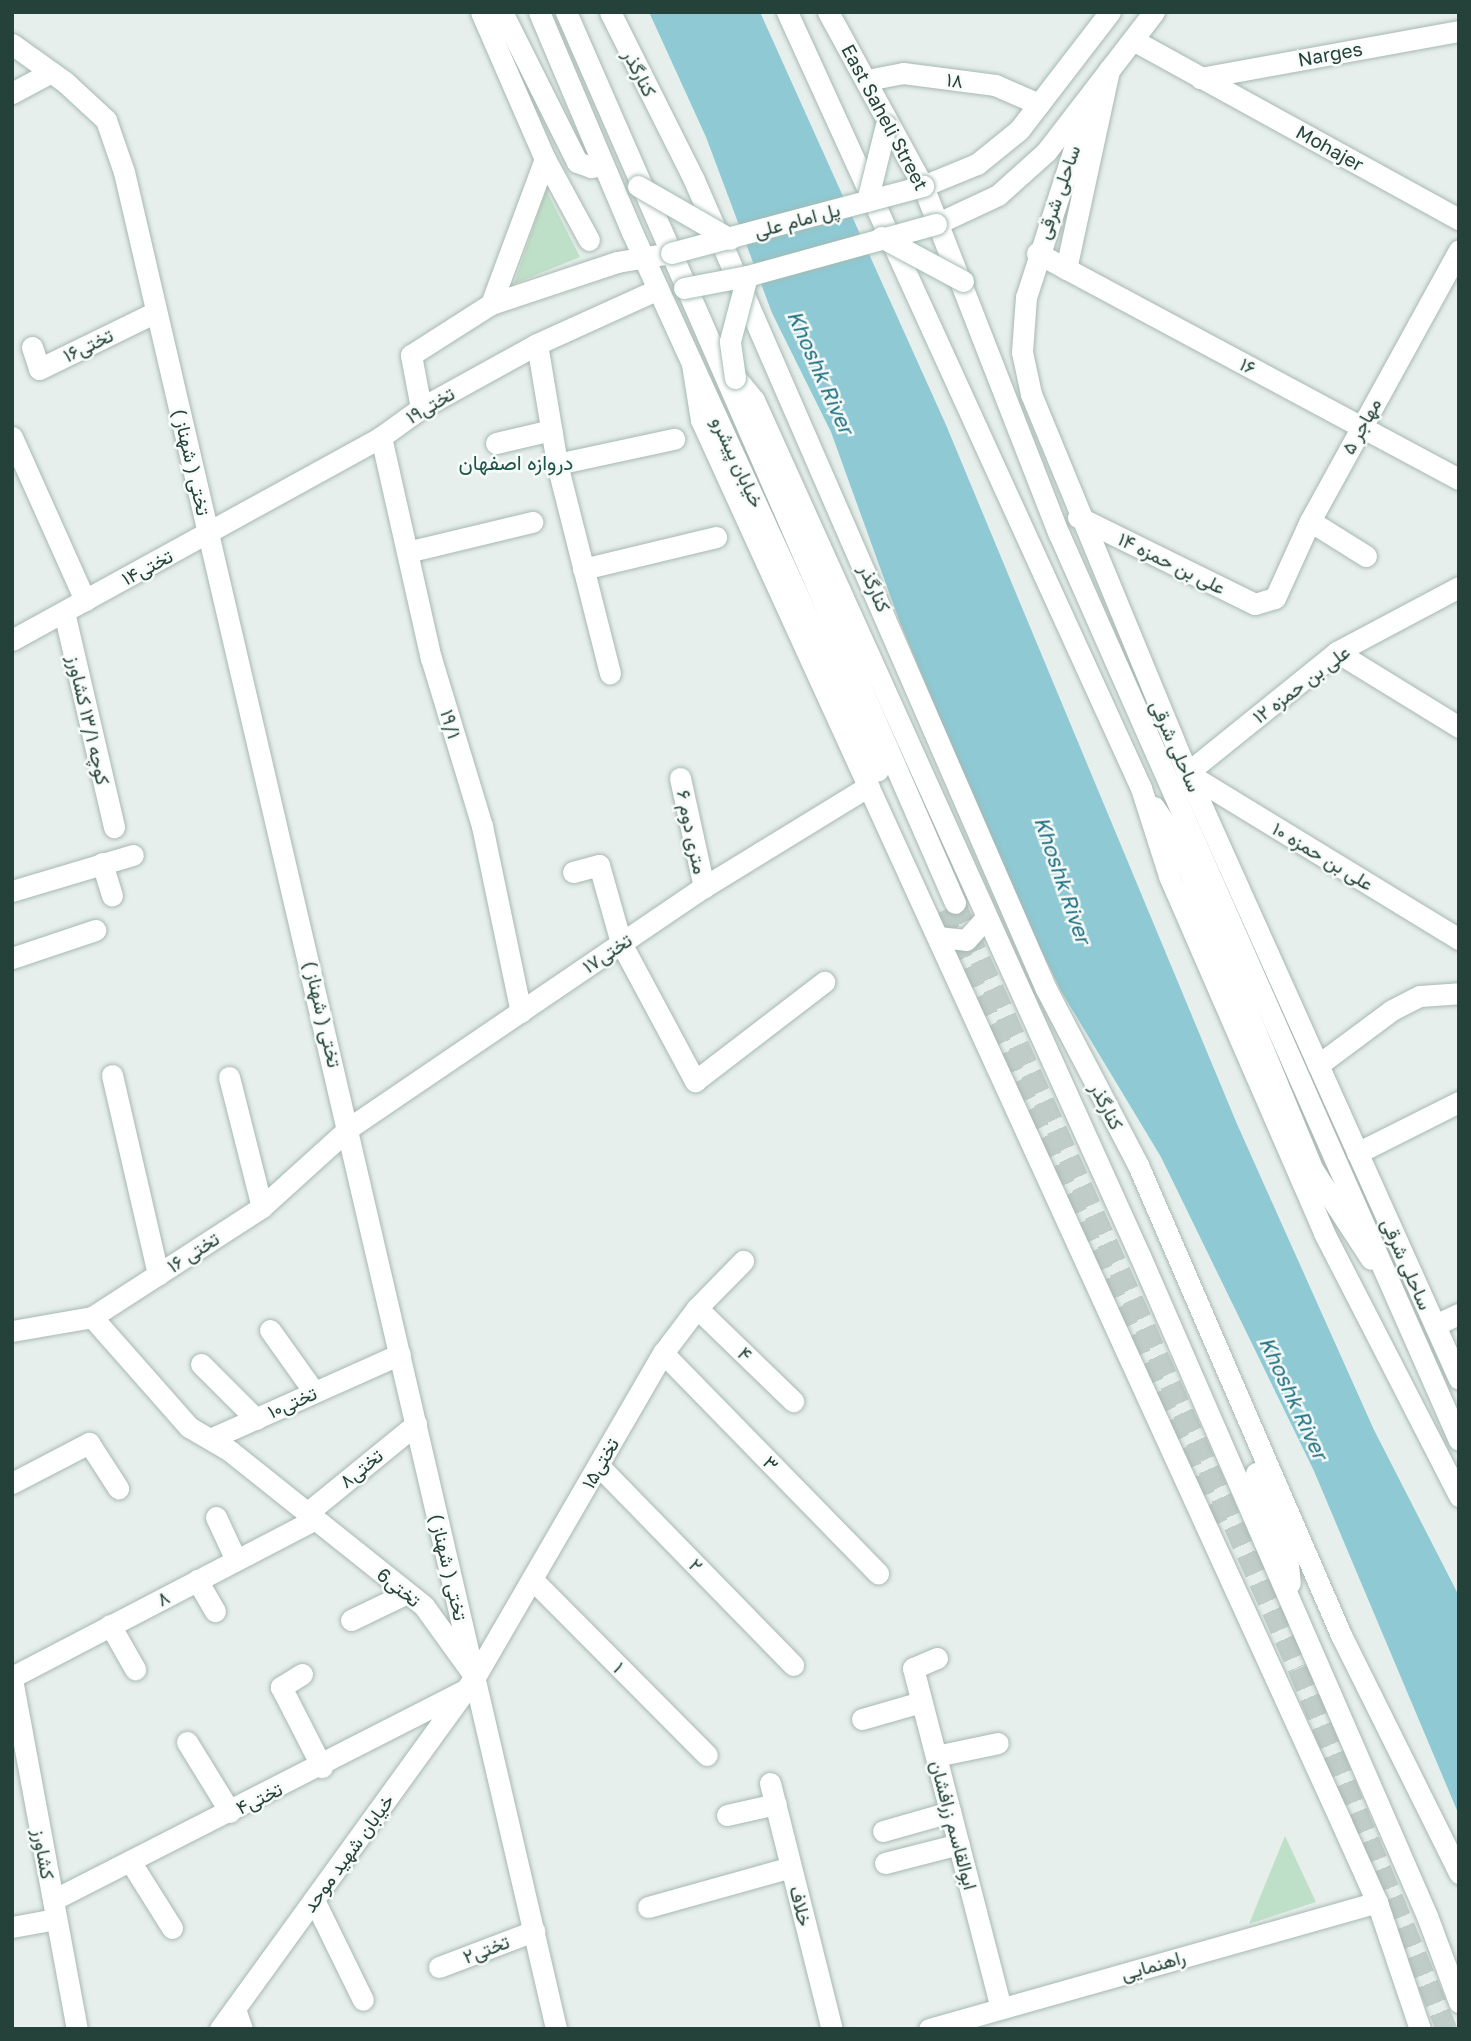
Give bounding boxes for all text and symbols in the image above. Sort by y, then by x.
street label: Narges [1296,37,1364,71]
street label: East Saheli Street [837,40,933,194]
street label: کنارگذر [619,46,661,100]
street label: ۱۸ [945,68,965,92]
street label: Mohajer [1292,120,1368,176]
street label: ساحلی شرقی [1031,142,1085,242]
street label: پل امام علی [752,198,842,242]
water label: Khoshk River [782,306,860,438]
street label: تختی۱۶ [59,323,117,367]
street label: ۱۶ [1236,352,1260,380]
street label: تختی۱۹ [402,382,458,428]
street label: ۵ مهاجر [1336,394,1386,458]
street label: تختی ( شهناز ) [169,406,215,518]
street label: خیابان پیشرو [707,413,769,511]
district label: دروازه اصفهان [459,449,573,475]
street label: ۱۴ علی بن حمزه [1115,527,1229,599]
street label: تختی۱۴ [118,544,176,590]
street label: کنارگذر [855,561,895,615]
street label: ۱۲ علی بن حمزه [1248,640,1354,728]
street label: کوچه ۱۳/۱ کشاورز [63,653,115,787]
street label: ساحلی شرقی [1146,697,1206,795]
street label: ۱۹/۱ [436,707,466,741]
street label: ۶ متری دوم [672,788,712,876]
water label: Khoshk River [1029,813,1097,947]
street label: ۱۰ علی بن حمزه [1268,817,1378,895]
street label: تختی۱۷ [578,928,636,978]
street label: تختی ( شهناز ) [300,958,346,1070]
street label: کنارگذر [1086,1079,1128,1133]
street label: ساحلی شرقی [1377,1215,1437,1313]
street label: تختی ۱۶ [163,1227,223,1277]
water label: Khoshk River [1255,1333,1333,1463]
street label: ۴ [733,1342,757,1366]
street label: تختی۱۰ [264,1381,320,1423]
street label: تختی۱۵ [576,1434,624,1492]
street label: تختی۸ [335,1444,387,1492]
street label: ۳ [758,1451,784,1475]
street label: تختی ( شهناز ) [426,1511,472,1623]
street label: ۲ [684,1554,708,1576]
street label: 6تختی [373,1563,425,1611]
street label: ۸ [153,1585,173,1611]
street label: ۱ [609,1657,629,1677]
street label: ابوالقاسم زرافشان [926,1758,982,1892]
street label: تختی۴ [232,1777,286,1819]
street label: خیابان شهید موحد [298,1790,398,1916]
street label: کشاورز [28,1827,60,1881]
street label: خلاف [785,1884,817,1928]
street label: تختی۲ [460,1930,512,1968]
street label: راهنمایی [1118,1945,1188,1985]

